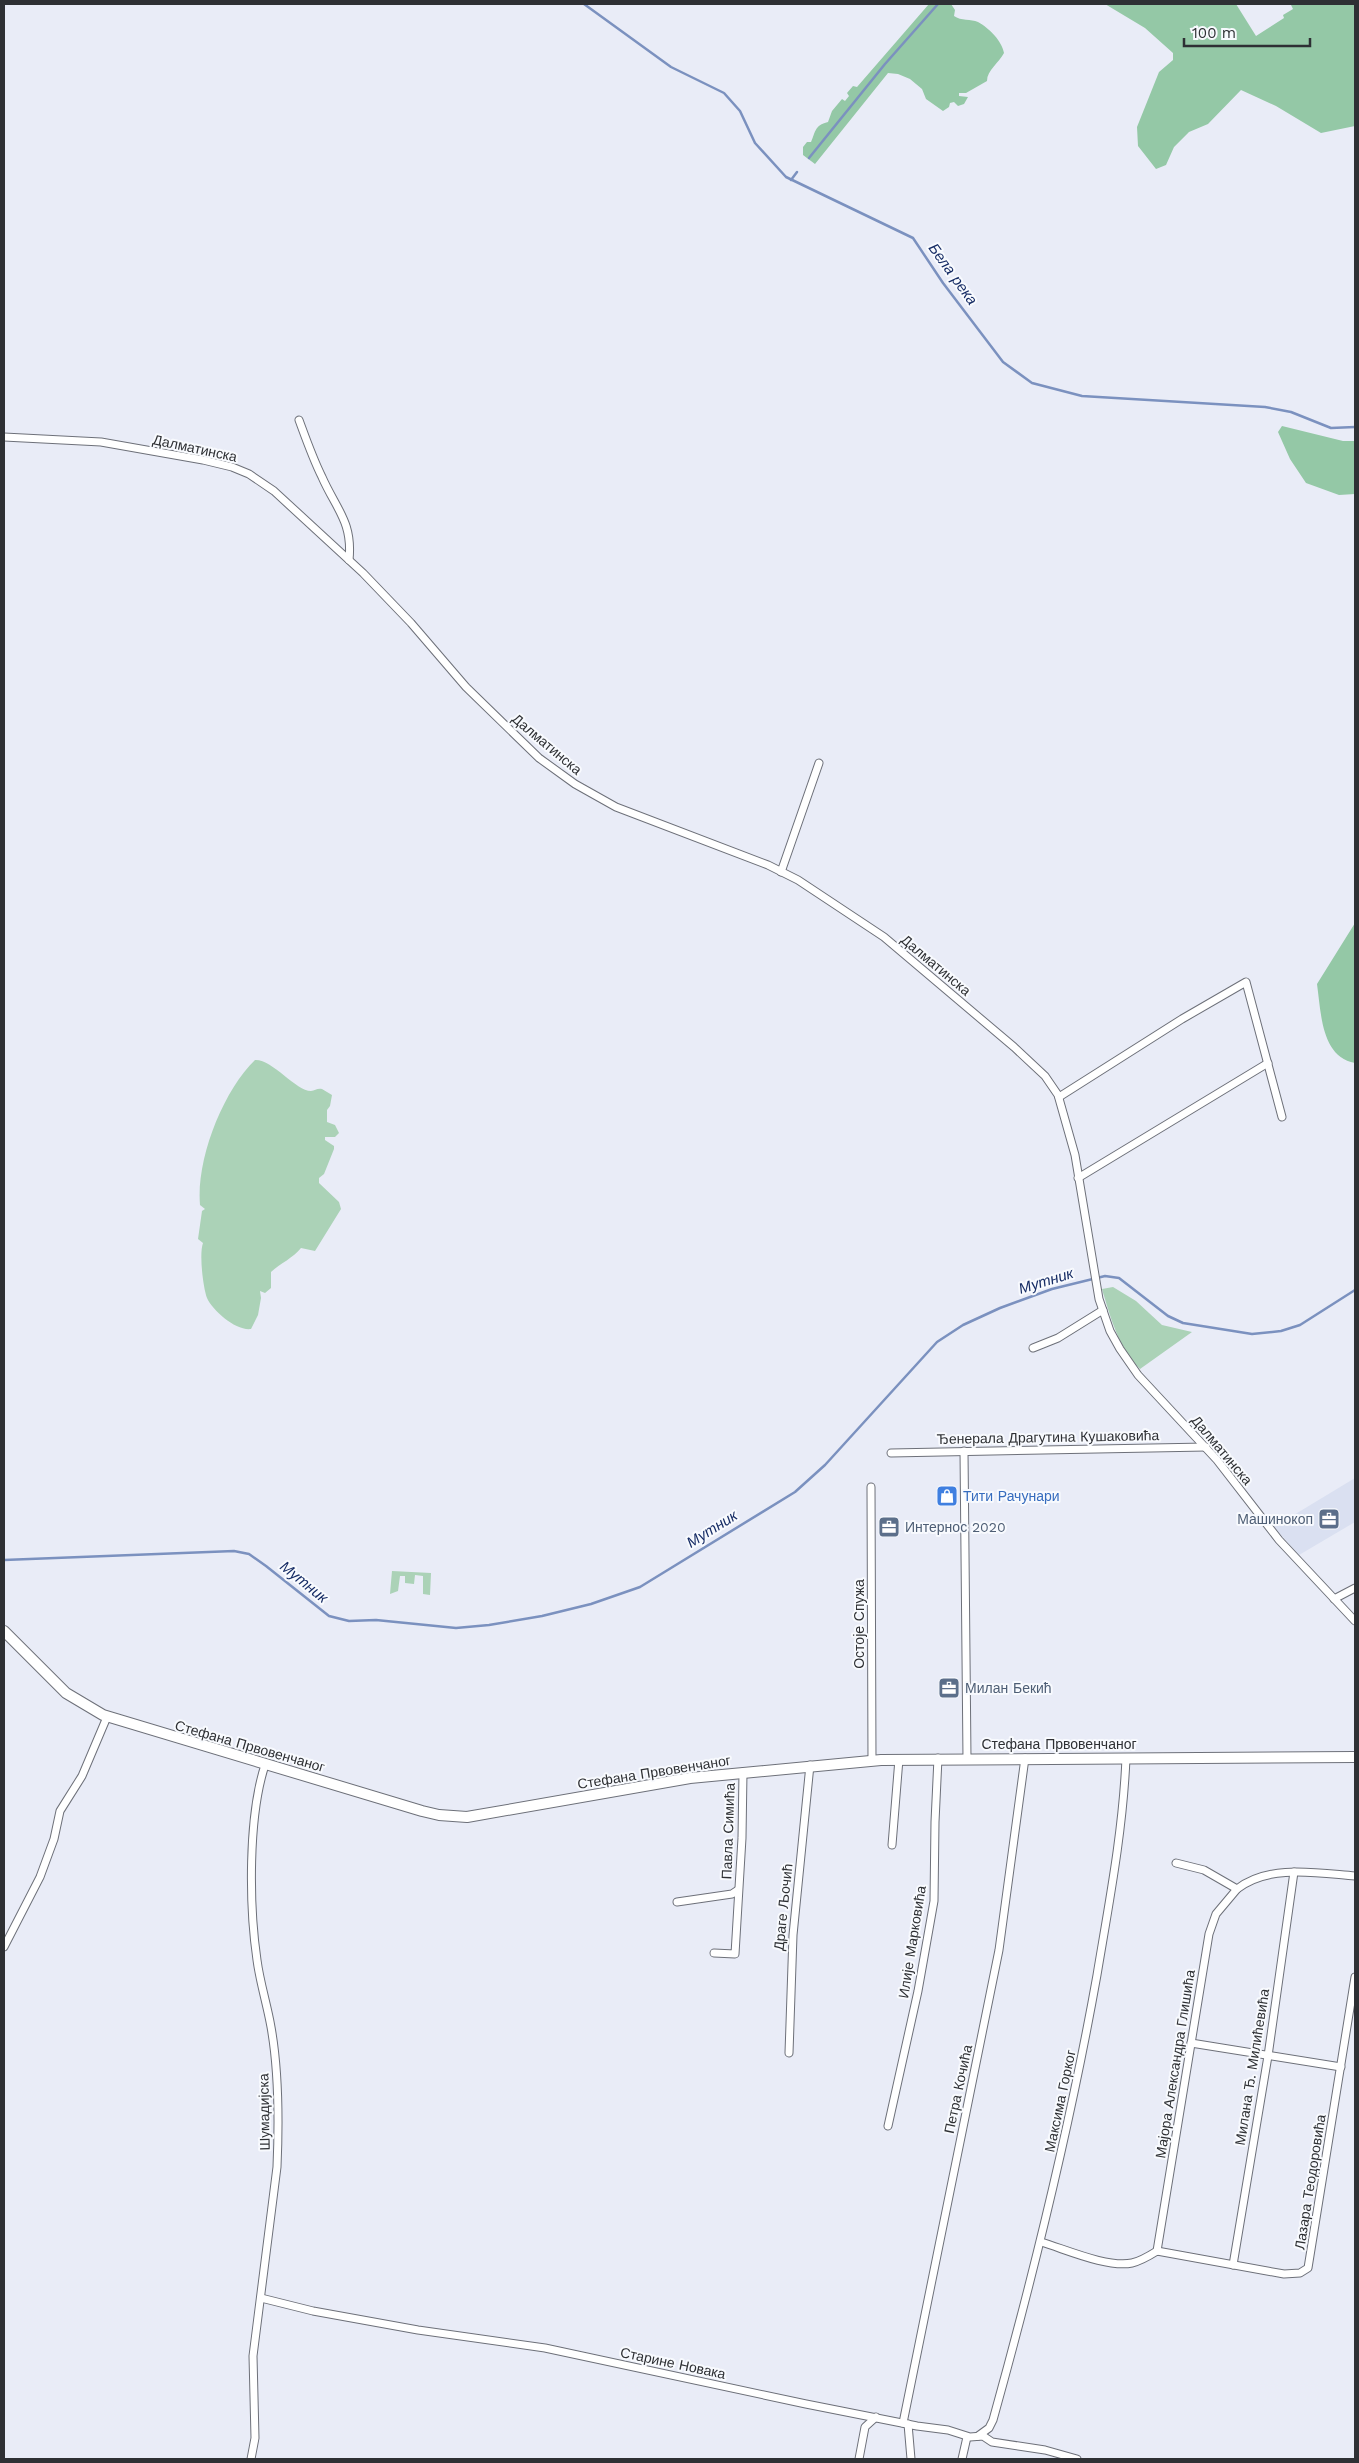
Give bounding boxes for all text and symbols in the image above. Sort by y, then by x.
scale bar [1184,15,1310,47]
text: 100 m [1192,24,1236,42]
water label: Бела река [925,240,981,308]
street label: Далматинска [151,431,239,465]
street label: Далматинска [509,710,585,778]
street label: Далматинска [898,931,974,999]
water label: Мутник [1016,1264,1076,1298]
street label: Далматинска [1188,1412,1256,1488]
street label: Ђенерала Драгутина Кушаковића [937,1427,1160,1447]
shop icon: Тити Рачунари [935,1484,959,1508]
place label: Тити Рачунари [963,1488,1060,1504]
water label: Мутник [683,1506,741,1552]
office icon: Машинокоп [1317,1507,1341,1531]
place label: Машинокоп [1237,1511,1313,1527]
office icon: Интернос 2020 [877,1515,901,1539]
place label: Интернос 2020 [905,1519,1006,1535]
water label: Мутник [276,1557,332,1607]
street label: Остоје Спужа [851,1579,867,1669]
office icon: Милан Бекић [937,1676,961,1700]
place label: Милан Бекић [965,1680,1052,1696]
street label: Стефана Првовенчаног [173,1717,327,1775]
street label: Стефана Првовенчаног [981,1736,1137,1752]
street label: Стефана Првовенчаног [576,1752,732,1792]
street label: Павла Симића [718,1782,738,1880]
street label: Драге Љочић [770,1863,796,1951]
street label: Илије Марковића [895,1884,929,2000]
street label: Мајора Александра Глишића [1152,1968,1198,2160]
street label: Милана Ђ. Милићевића [1232,1987,1272,2146]
street label: Петра Кочића [941,2043,975,2135]
street label: Максима Горког [1041,2048,1079,2154]
street label: Шумадијска [255,2073,273,2151]
street label: Лазара Теодоровића [1291,2113,1329,2251]
street label: Старине Новака [619,2344,727,2382]

